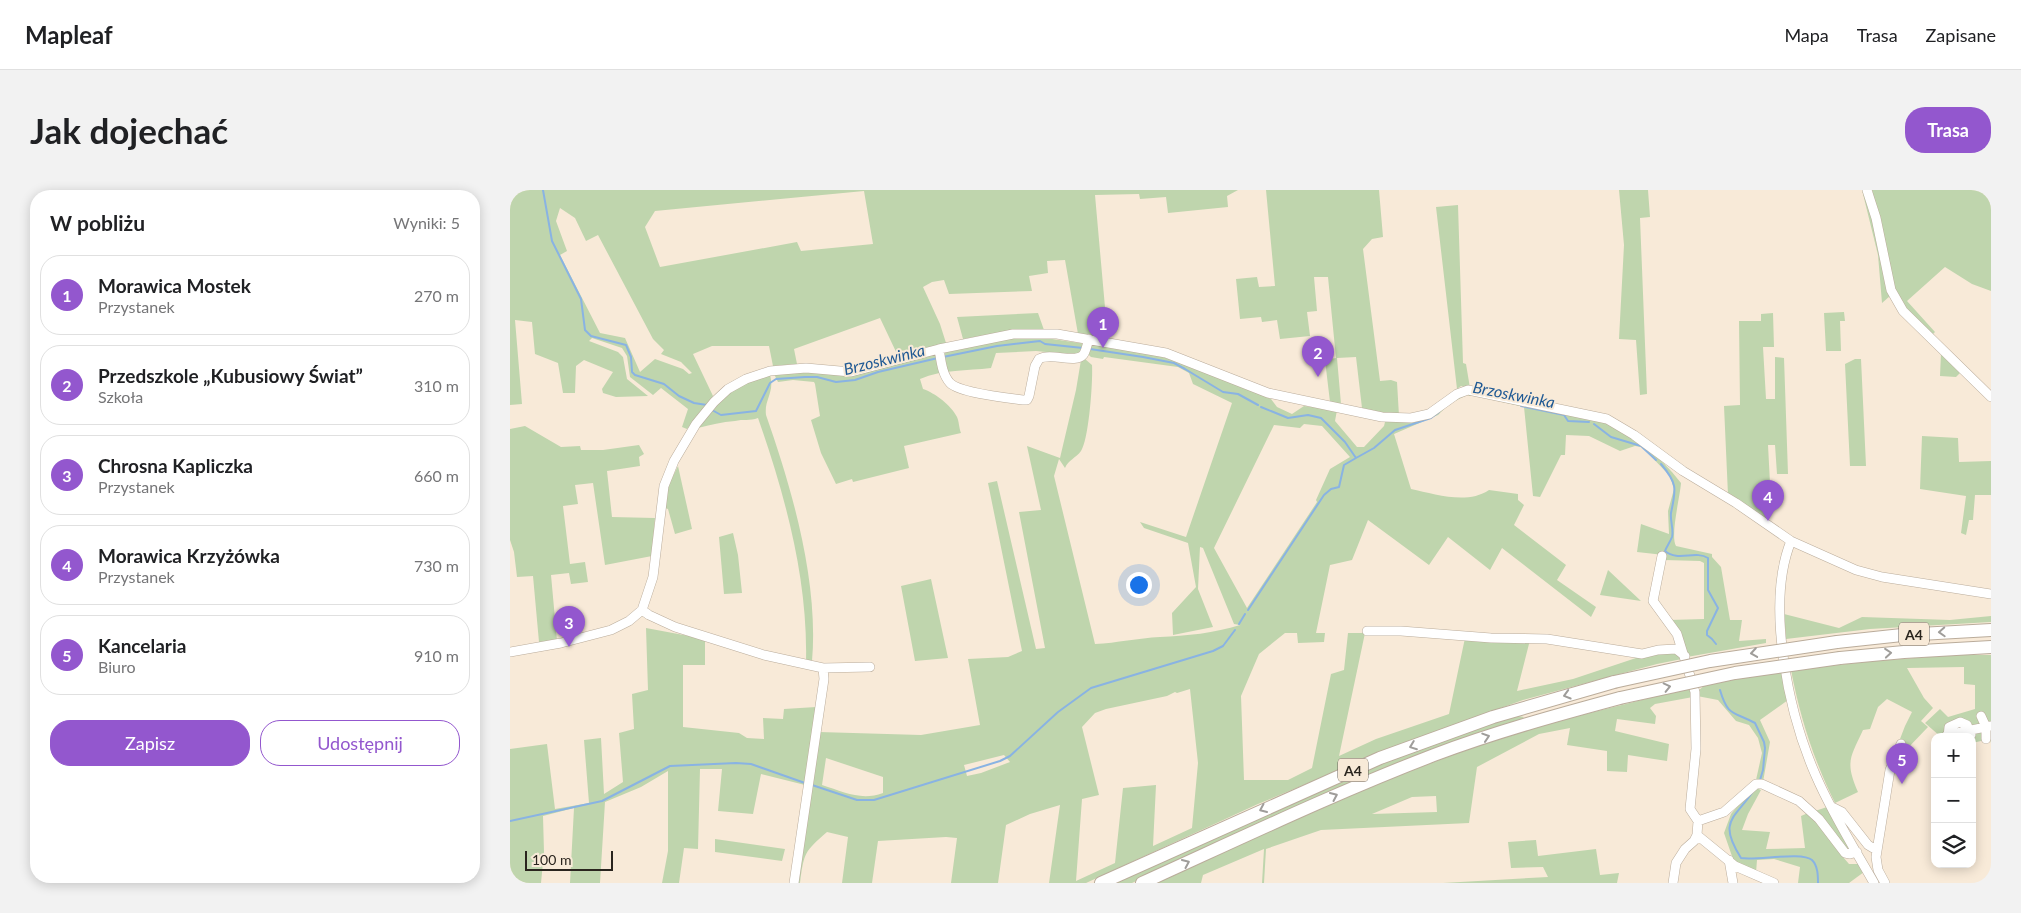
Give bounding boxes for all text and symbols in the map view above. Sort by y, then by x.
text: Mapleaf [25,20,113,49]
text: Mapa [1784,24,1829,46]
text: Trasa [1857,24,1898,46]
text: Zapisane [1926,24,1996,46]
button: Trasa [1905,107,1991,153]
text: Jak dojechać [30,109,228,151]
text: W pobliżu [50,210,145,235]
text: Wyniki: 5 [393,213,460,232]
text: Morawica Mostek [98,274,251,297]
text: 1 [62,286,72,305]
text: 270 m [414,286,459,305]
text: Przystanek [98,297,175,316]
pin: 1 [1087,307,1119,348]
pin: 2 [1302,336,1334,377]
water label: Brzoskwinka [841,340,927,378]
text: Przedszkole „Kubusiowy Świat” [98,364,363,387]
text: 2 [62,376,72,395]
text: 310 m [414,376,459,395]
water label: Brzoskwinka [1471,377,1557,411]
text: Szkoła [98,387,143,406]
text: Chrosna Kapliczka [98,454,253,477]
text: 3 [62,466,72,485]
text: 660 m [414,466,459,485]
text: Przystanek [98,477,175,496]
pin: 4 [1752,480,1784,521]
text: Morawica Krzyżówka [98,544,280,567]
text: 4 [62,556,72,575]
text: 730 m [414,556,459,575]
text: Przystanek [98,567,175,586]
your location [1126,572,1152,598]
pin: 3 [553,606,585,647]
road number: A4 [1899,622,1929,646]
one-way arrow [1938,627,1946,638]
text: Kancelaria [98,634,186,657]
text: 5 [62,646,72,665]
text: 910 m [414,646,459,665]
one-way arrow [1750,648,1759,658]
one-way arrow [1884,648,1892,659]
text: Biuro [98,657,136,676]
one-way arrow [1663,682,1671,693]
one-way arrow [1564,689,1572,699]
button: Zapisz [50,720,250,766]
button: Udostępnij [260,720,460,766]
one-way arrow [1481,733,1490,743]
map controls [1931,733,1976,868]
button: + [1931,733,1976,778]
one-way arrow [1409,740,1418,750]
pin: 5 [1886,743,1918,784]
road number: A4 [1338,758,1368,782]
button: − [1931,778,1976,823]
one-way arrow [1329,791,1338,802]
one-way arrow [1259,803,1268,814]
button: layers [1931,823,1976,868]
scale bar [525,848,612,871]
text: 100 m [532,851,571,868]
one-way arrow [1181,858,1190,869]

